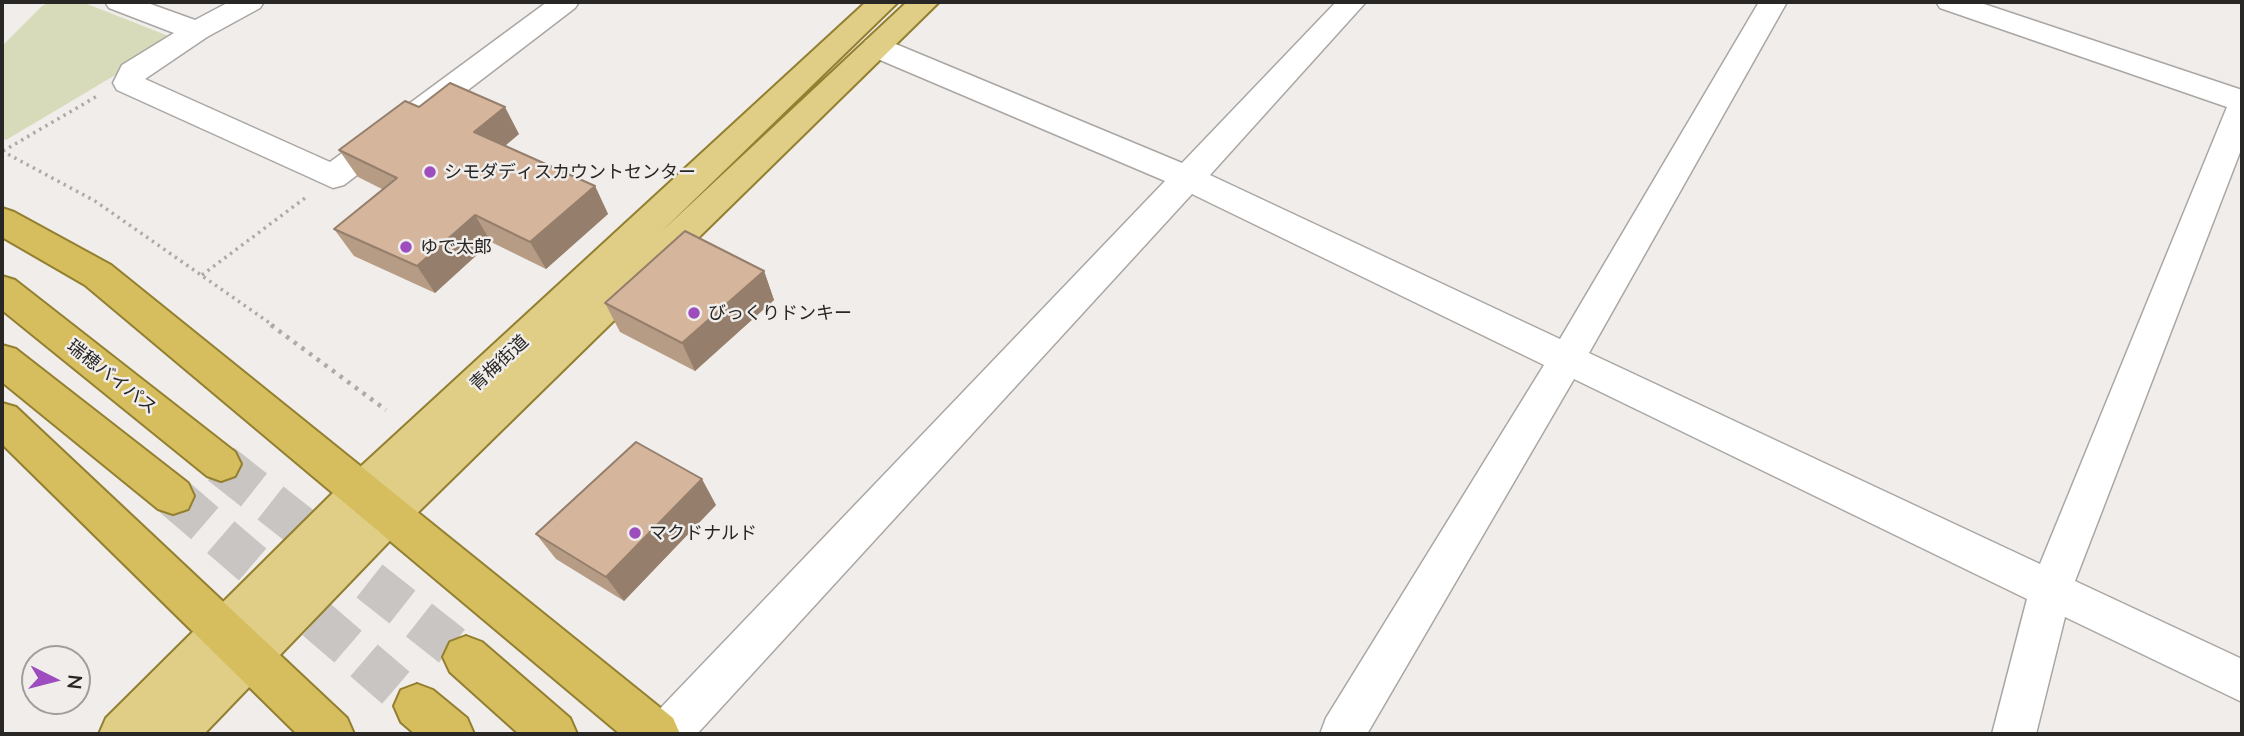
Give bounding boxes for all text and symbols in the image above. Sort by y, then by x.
place label: シモダディスカウントセンター [444,161,696,183]
marker: シモダディスカウントセンター [422,164,438,180]
place label: ゆで太郎 [420,236,492,258]
marker: ゆで太郎 [398,239,414,255]
place label: びっくりドンキー [708,302,852,324]
marker: びっくりドンキー [686,305,702,321]
street label: 青梅街道 [465,331,533,395]
street label: 瑞穂バイパス [63,335,161,419]
place label: マクドナルド [649,522,757,544]
marker: マクドナルド [627,525,643,541]
north arrow [21,645,91,715]
text: N [63,674,88,691]

